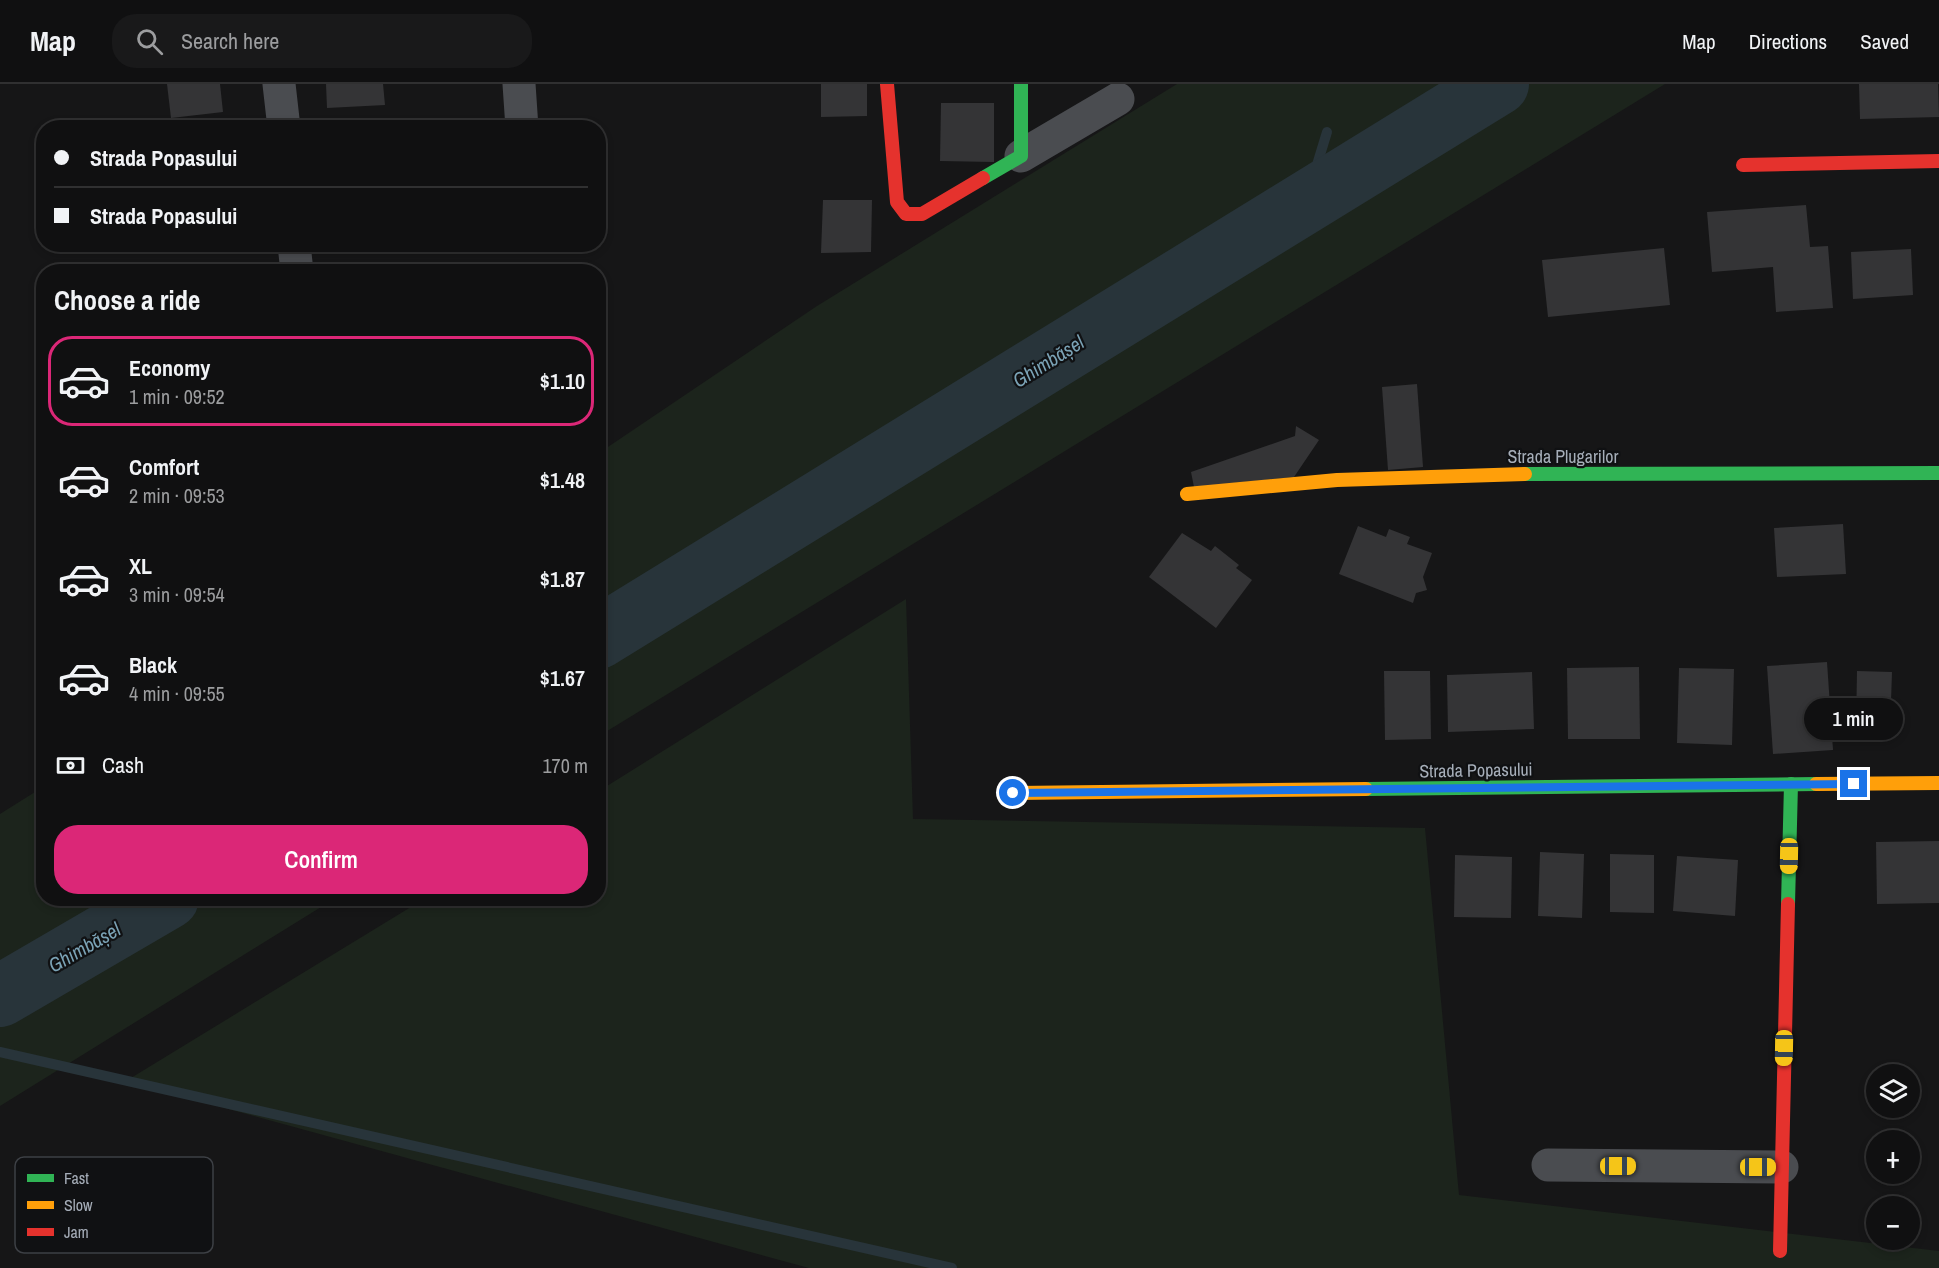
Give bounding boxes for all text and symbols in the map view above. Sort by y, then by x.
search box [112,14,532,68]
text: Map [30,22,76,60]
icon: search [133,25,166,58]
text: Search here [181,26,279,56]
text: Map [1682,27,1716,56]
text: Directions [1749,27,1827,56]
text: Saved [1860,27,1909,56]
text: Strada Popasului [90,143,237,173]
text: Strada Popasului [90,201,237,231]
text: Choose a ride [54,282,200,318]
water label: Ghimbășel [1007,328,1089,393]
text: Economy [129,353,210,383]
icon: car [57,354,111,408]
text: $1.10 [540,366,585,396]
text: 1 min · 09:52 [129,383,225,410]
street label: Strada Plugarilor [1508,444,1618,469]
text: Comfort [129,452,199,482]
icon: car [57,453,111,507]
text: $1.48 [540,465,585,495]
text: 2 min · 09:53 [129,482,225,509]
text: XL [129,551,152,581]
icon: car [57,552,111,606]
text: $1.87 [540,564,585,594]
text: 3 min · 09:54 [129,581,225,608]
text: Black [129,650,177,680]
icon: car [57,651,111,705]
text: $1.67 [540,663,585,693]
text: 4 min · 09:55 [129,680,225,707]
callout: 1 min [1804,697,1904,739]
text: 1 min [1832,705,1875,732]
icon: cash [54,749,87,782]
text: Cash [102,750,144,780]
text: 170 m [542,752,588,779]
street label: Strada Popasului [1419,757,1533,783]
route end [1840,770,1867,797]
route start [999,779,1026,806]
button: Confirm [54,825,588,894]
car [1780,838,1798,874]
water label: Ghimbășel [43,915,125,979]
car [1775,1030,1793,1066]
map controls [1866,1064,1920,1250]
button: layers [1866,1064,1920,1118]
button: + [1866,1130,1920,1184]
legend [15,1157,213,1253]
car [1600,1157,1636,1175]
car [1740,1158,1776,1176]
text: Fast [64,1167,89,1189]
text: Slow [64,1194,93,1216]
button: − [1866,1196,1920,1250]
text: Jam [64,1221,89,1243]

